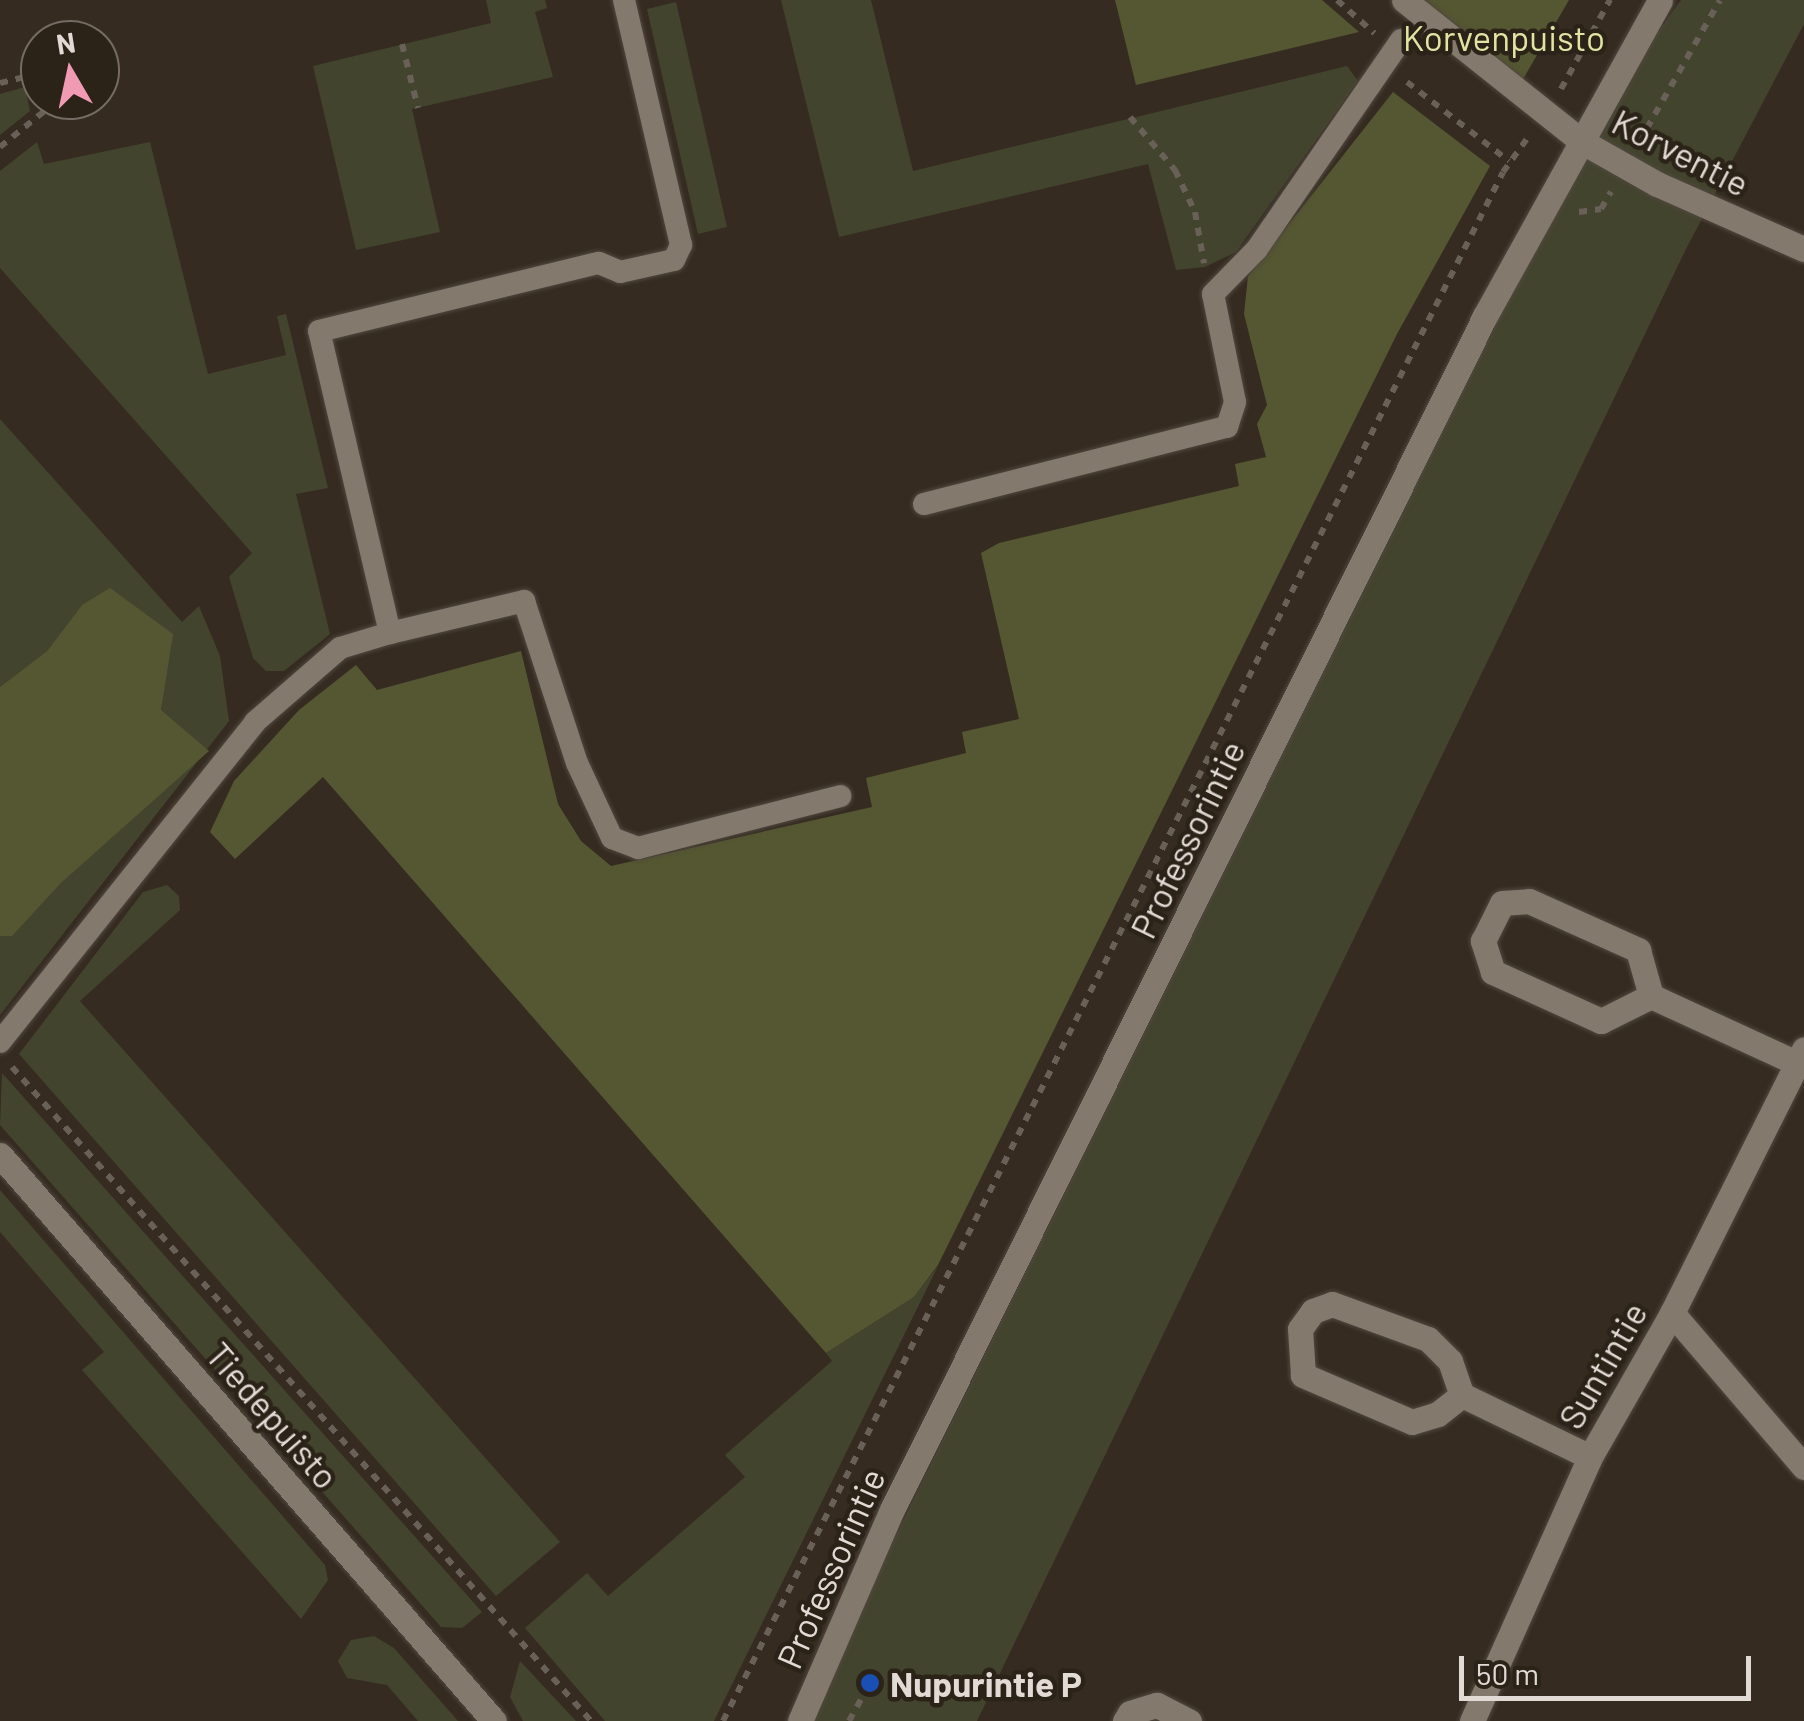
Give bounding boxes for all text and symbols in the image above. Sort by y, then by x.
park label: Korvenpuisto [1403,16,1605,58]
north arrow [20,20,120,120]
text: N [54,24,77,61]
street label: Korventie [1606,100,1756,204]
street label: Professorintie [1121,733,1253,945]
street label: Suntintie [1549,1294,1655,1436]
street label: Tiedepuisto [198,1333,348,1497]
street label: Professorintie [767,1462,893,1674]
scale bar [1464,1636,1756,1698]
text: 50 m [1476,1655,1539,1691]
place label: Nupurintie P [890,1662,1082,1704]
marker: Nupurintie P [859,1672,881,1694]

